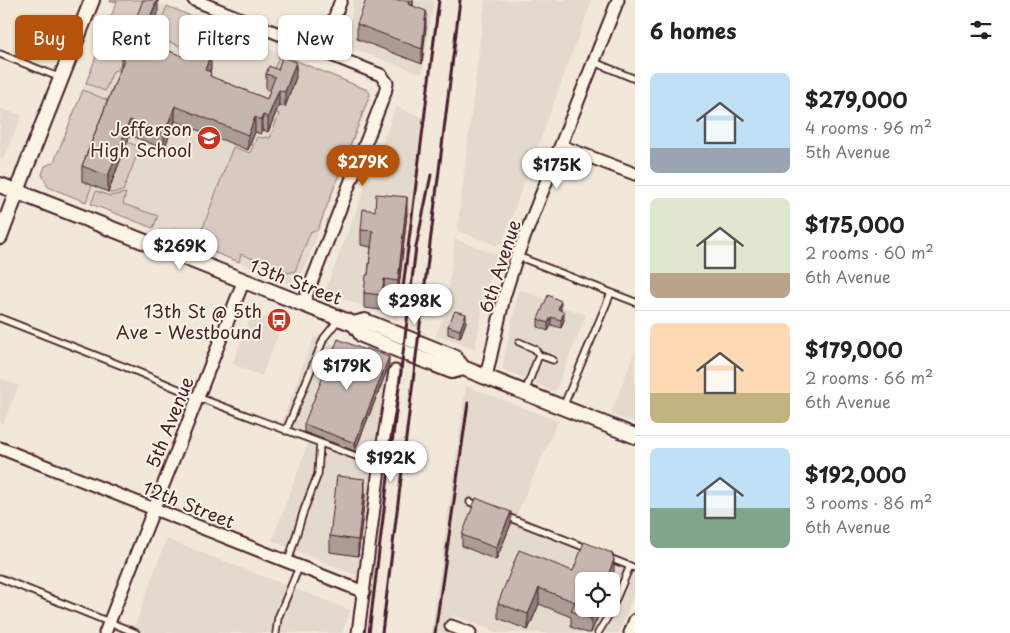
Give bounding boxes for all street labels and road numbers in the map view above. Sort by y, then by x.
street label: 6th Avenue [471,216,527,316]
street label: 13th Street [246,251,346,311]
street label: 5th Avenue [138,372,200,472]
street label: 12th Street [139,473,239,535]

